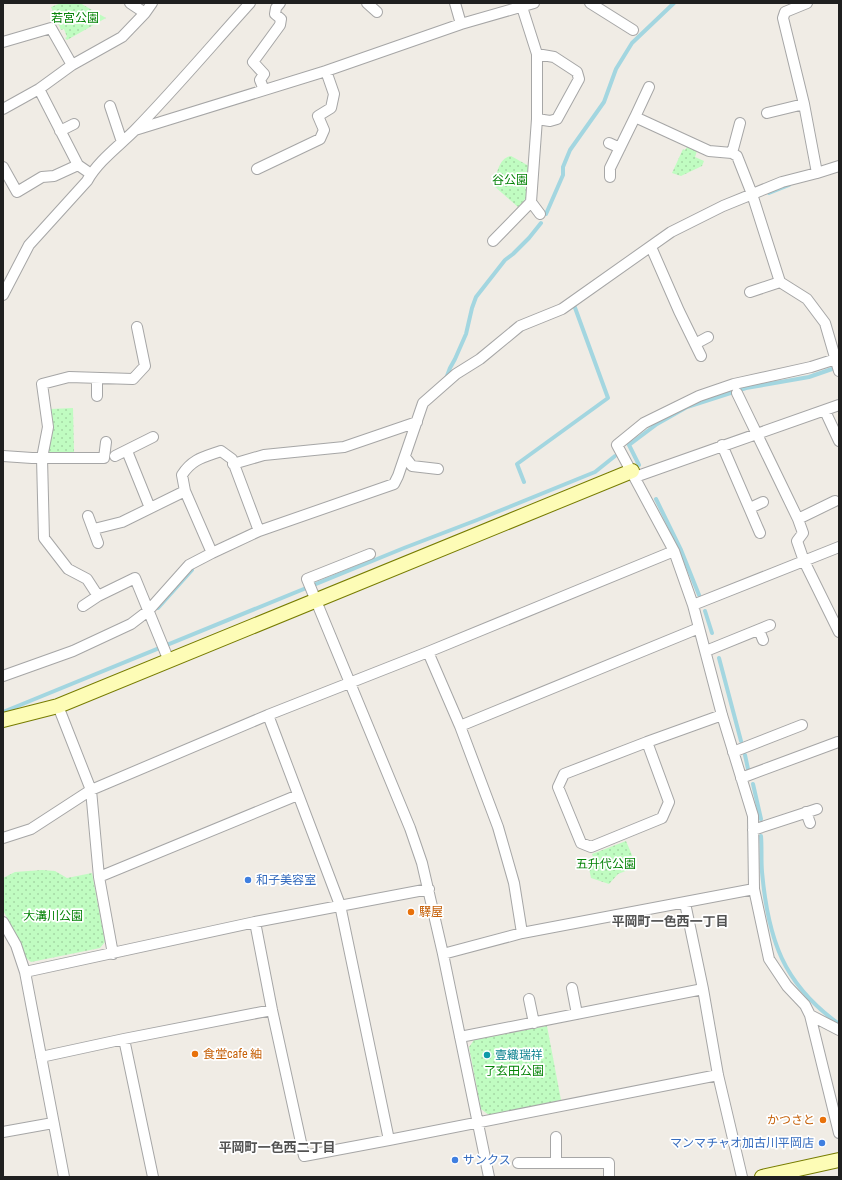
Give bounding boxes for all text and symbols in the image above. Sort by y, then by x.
park label: 若宮公園 [51,11,99,25]
park label: 谷公園 [492,173,528,187]
park label: 五升代公園 [576,857,636,871]
place label: 和子美容室 [256,873,316,887]
marker: 和子美容室 [243,875,253,885]
place label: 驛屋 [419,905,443,919]
marker: 驛屋 [406,907,416,917]
park label: 大溝川公園 [23,909,83,923]
district label: 平岡町一色西一丁目 [611,914,729,929]
place label: 食堂cafe 紬 [203,1047,262,1061]
place label: 壹織瑞祥 [495,1048,543,1062]
marker: 食堂cafe 紬 [190,1049,200,1059]
marker: 壹織瑞祥 [482,1050,492,1060]
park label: 了玄田公園 [484,1064,544,1078]
place label: かつさと [767,1113,815,1127]
marker: かつさと [818,1115,828,1125]
place label: マンマチャオ加古川平岡店 [670,1136,814,1150]
marker: マンマチャオ加古川平岡店 [817,1138,827,1148]
district label: 平岡町一色西二丁目 [218,1140,336,1155]
place label: サンクス [463,1153,511,1167]
marker: サンクス [450,1155,460,1165]

